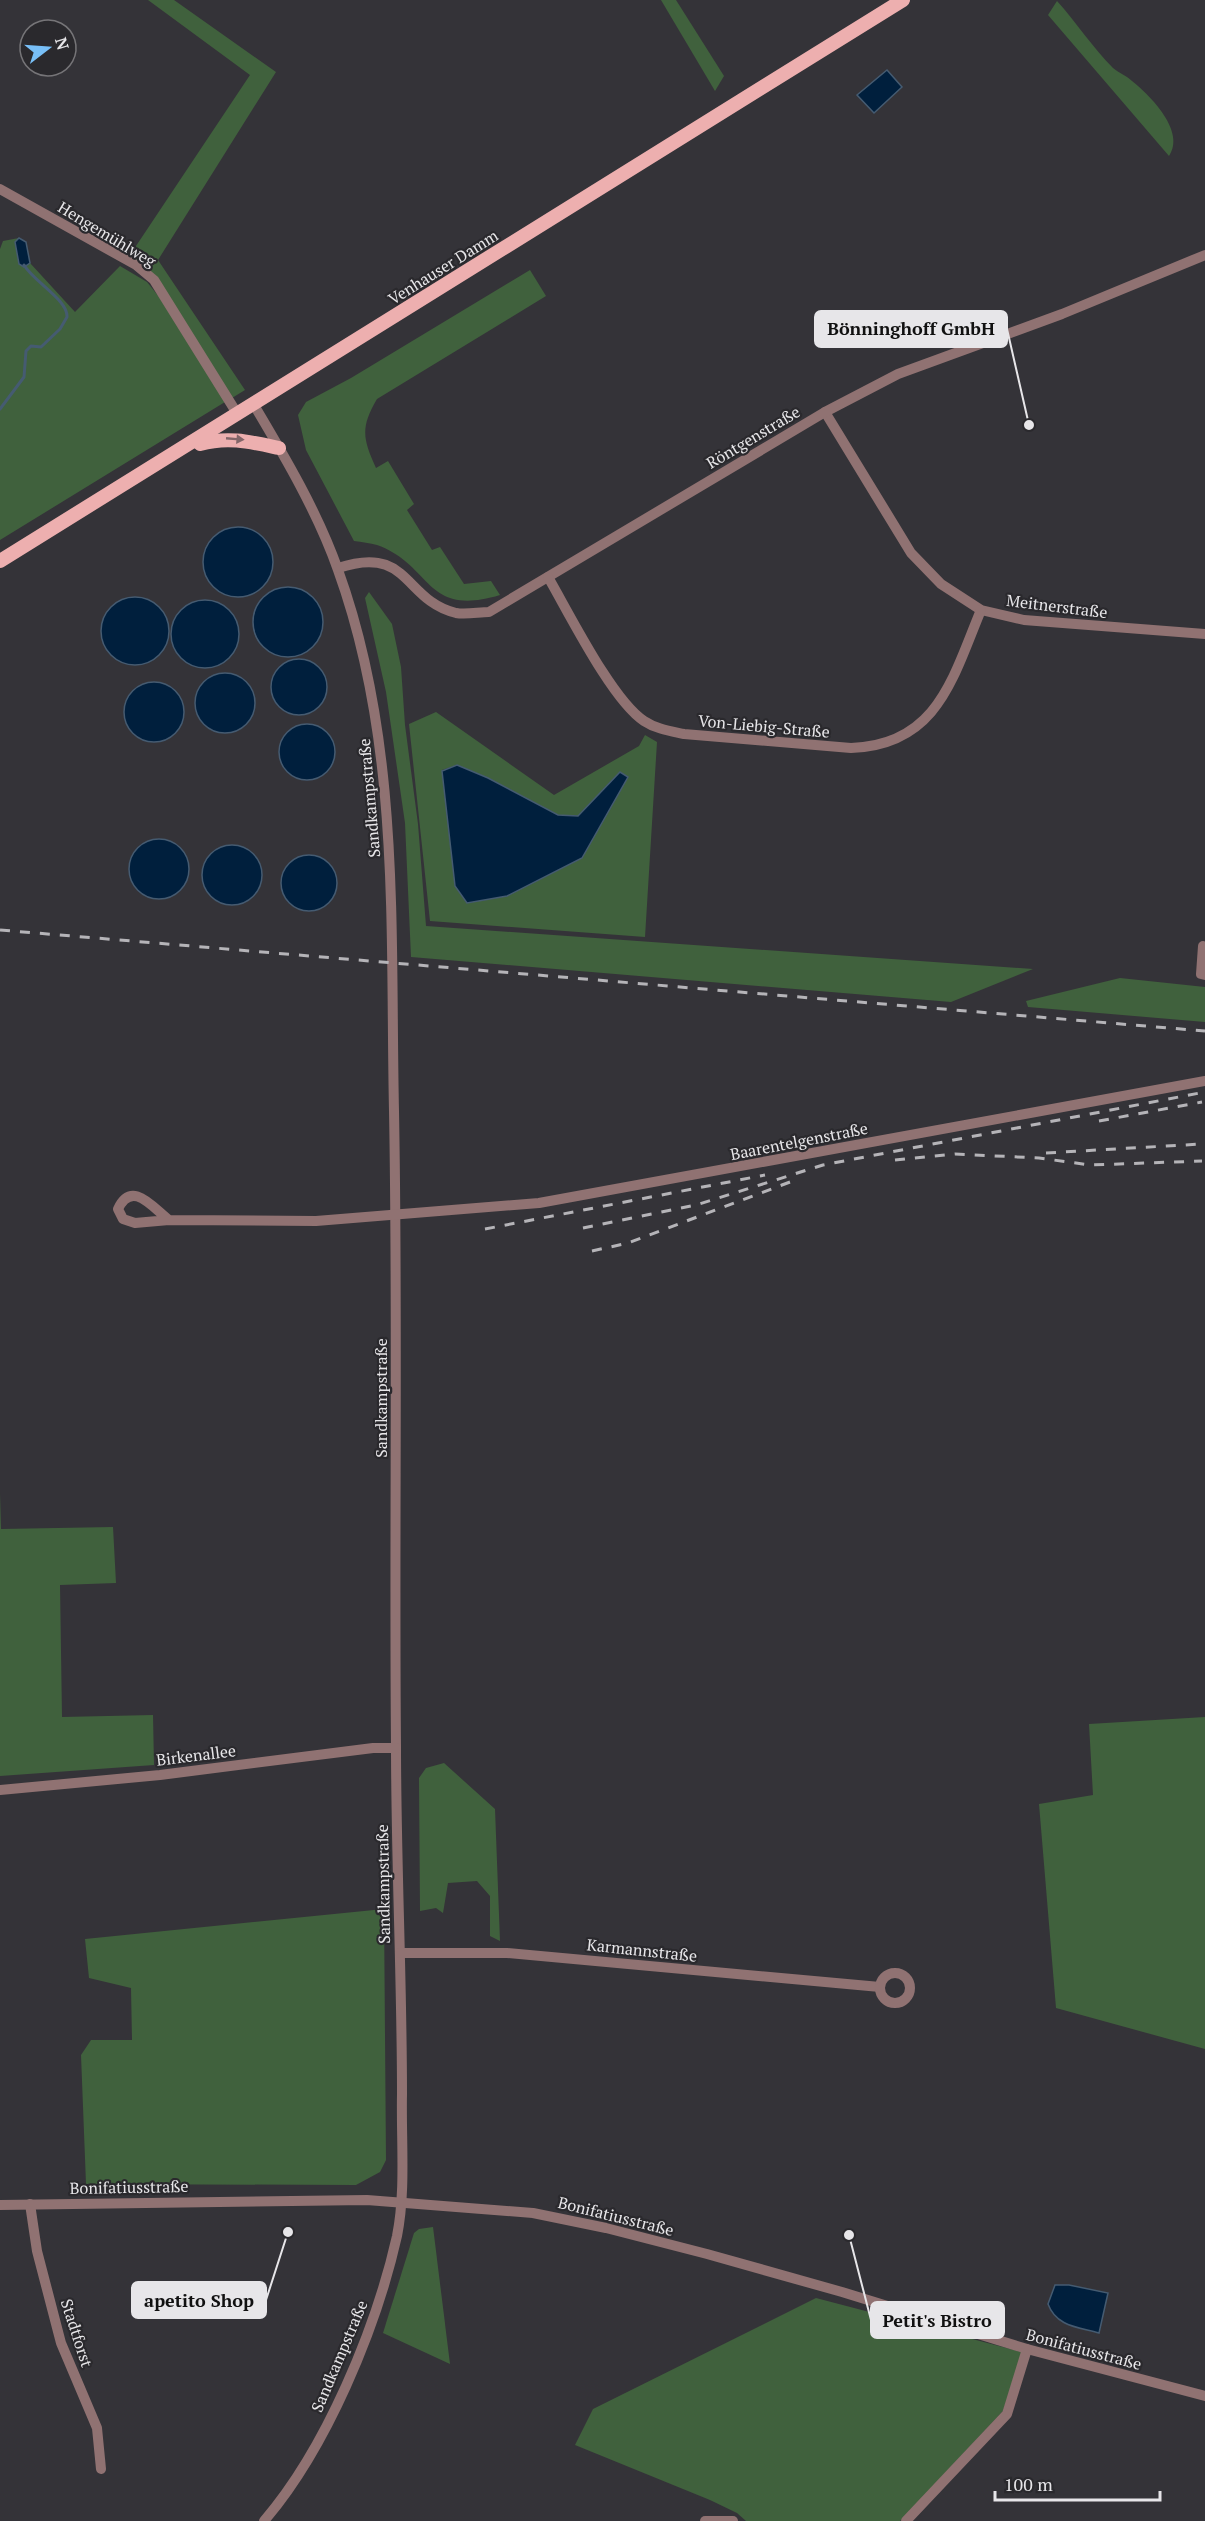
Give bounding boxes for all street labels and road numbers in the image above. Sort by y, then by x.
street label: Hengemühlweg [54,196,161,272]
street label: Venhauser Damm [384,224,502,310]
street label: Röntgenstraße [702,400,804,474]
street label: Meitnerstraße [1005,589,1109,623]
street label: Von-Liebig-Straße [697,709,831,743]
street label: Sandkampstraße [353,737,385,859]
street label: Baarentelgenstraße [728,1117,870,1165]
street label: Sandkampstraße [370,1338,392,1458]
street label: Birkenallee [155,1739,237,1771]
street label: Sandkampstraße [371,1824,395,1944]
street label: Karmannstraße [586,1933,698,1967]
street label: Bonifatiusstraße [69,2175,189,2199]
street label: Bonifatiusstraße [556,2191,676,2241]
street label: Stadtforst [56,2296,98,2370]
street label: Sandkampstraße [306,2297,372,2415]
street label: Bonifatiusstraße [1024,2323,1144,2375]

